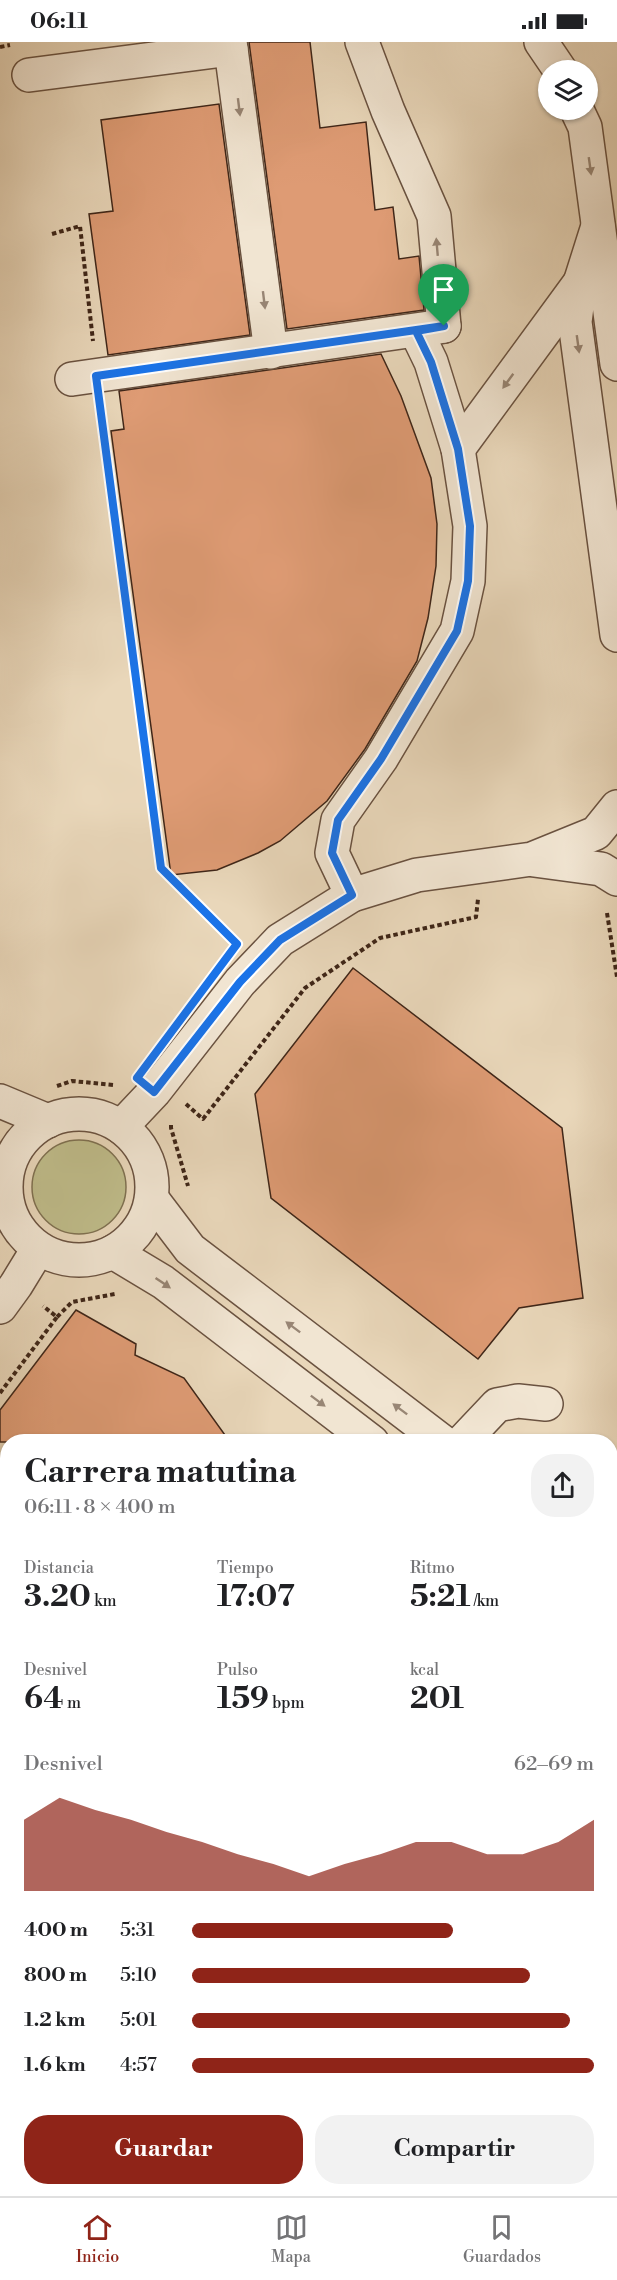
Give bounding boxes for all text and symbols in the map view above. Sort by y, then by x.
text: 06:11 [30,8,88,35]
map controls [538,60,598,120]
button: layers [538,60,598,120]
one-way arrow [234,97,243,116]
one-way arrow [586,157,595,176]
one-way arrow [432,238,442,257]
pin [418,264,469,326]
icon: arrive [427,273,460,306]
one-way arrow [259,291,268,310]
one-way arrow [573,335,583,354]
one-way arrow [502,372,514,388]
one-way arrow [155,1277,171,1288]
one-way arrow [285,1321,301,1334]
one-way arrow [311,1394,326,1406]
one-way arrow [392,1403,407,1415]
text: Carrera matutina [24,1452,296,1493]
button: share [531,1454,594,1517]
text: 06:11 · 8 × 400 m [24,1495,175,1520]
text: Distancia [24,1558,94,1578]
text: Tiempo [217,1558,274,1578]
text: Ritmo [410,1558,455,1578]
text: 3.20 [24,1578,91,1616]
text: 17:07 [217,1578,295,1616]
text: 5:21 [410,1578,470,1616]
text: km [91,1591,117,1611]
text: /km [470,1591,499,1611]
text: Desnivel [24,1660,87,1680]
text: Pulso [217,1660,258,1680]
text: kcal [410,1660,439,1680]
text: 64 [24,1680,64,1718]
text: 159 [217,1680,269,1718]
text: 201 [410,1680,464,1718]
text: m [64,1693,81,1713]
text: bpm [269,1693,305,1713]
text: Desnivel [24,1752,103,1777]
text: 62–69 m [514,1752,594,1777]
text: 400 m [24,1918,88,1943]
text: 5:31 [120,1918,155,1943]
text: 800 m [24,1963,87,1988]
text: 5:10 [120,1963,157,1988]
text: 1.2 km [24,2008,86,2033]
text: 5:01 [120,2008,157,2033]
text: 1.6 km [24,2053,86,2078]
text: 4:57 [120,2053,157,2078]
button: Guardar [24,2115,303,2184]
button: Compartir [315,2115,594,2184]
tab: Inicio [76,2211,119,2267]
tab: Mapa [271,2211,311,2267]
tab: Guardados [463,2211,541,2267]

